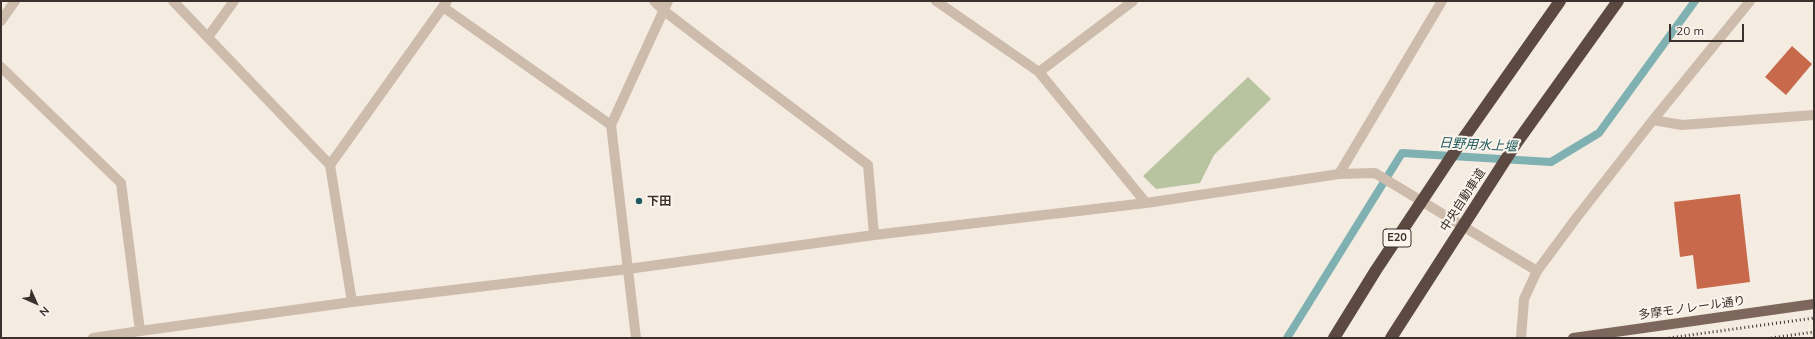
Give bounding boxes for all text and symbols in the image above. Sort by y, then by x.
scale bar [1671,16,1746,42]
text: 20 m [1676,23,1704,38]
water label: 日野用水上堰 [1439,135,1517,155]
street label: 中央自動車道 [1437,166,1489,234]
place label: 下田 [647,194,671,208]
marker: 下田 [634,196,644,206]
road number: E20 [1383,229,1411,247]
north arrow [16,283,56,323]
street label: 多摩モノレール通り [1638,293,1746,323]
text: N [37,304,52,319]

